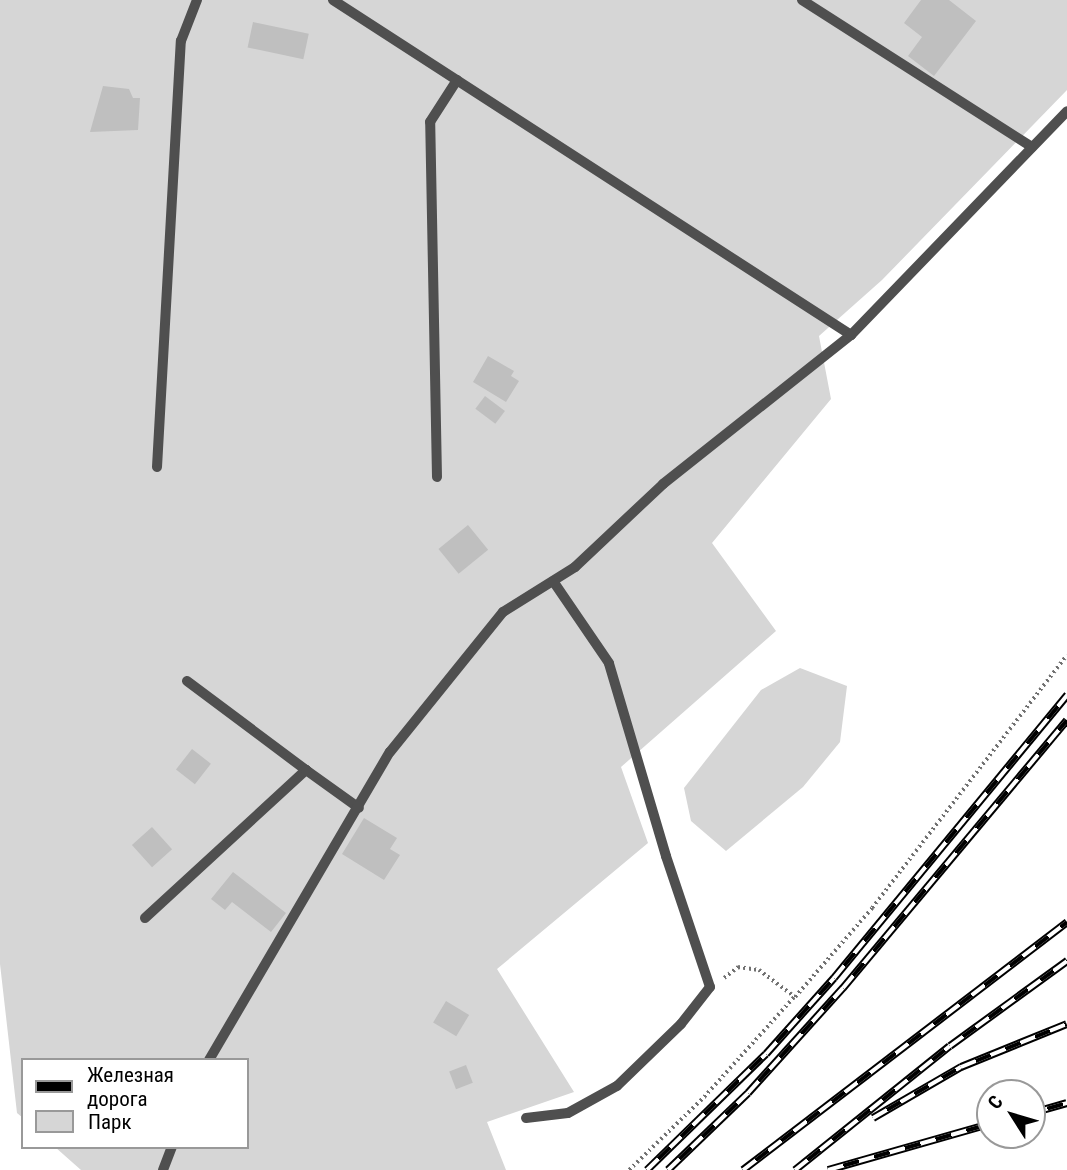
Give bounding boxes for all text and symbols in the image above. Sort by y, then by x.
legend [21,1058,248,1149]
text: Железная дорога [87,1063,174,1111]
north arrow [976,1079,1046,1149]
text: С [983,1091,1008,1114]
text: Парк [88,1110,132,1134]

